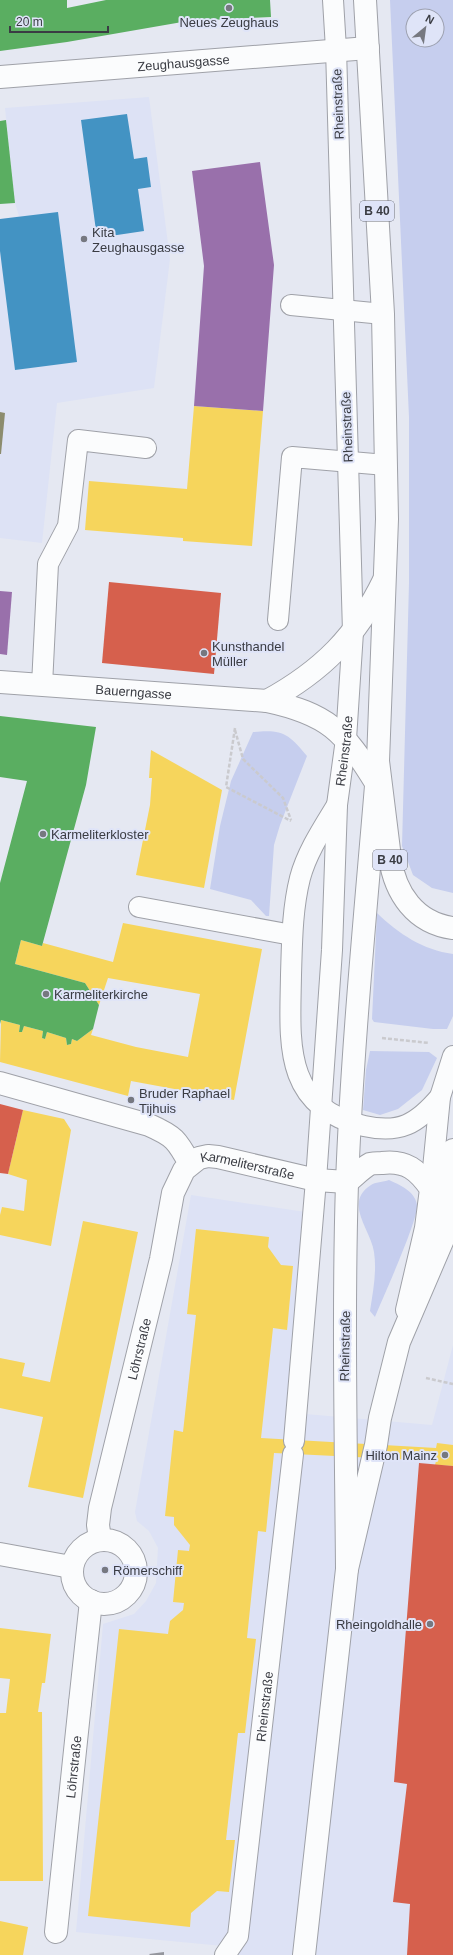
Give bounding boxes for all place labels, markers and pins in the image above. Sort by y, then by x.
marker: Neues Zeughaus [224,3,234,13]
place label: Neues Zeughaus [179,15,279,30]
place label: Kita Zeughausgasse [92,225,185,255]
marker: Kita Zeughausgasse [79,234,89,244]
place label: Kunsthandel Müller [212,639,284,669]
marker: Kunsthandel Müller [199,648,209,658]
place label: Karmeliterkloster [51,827,149,842]
marker: Karmeliterkloster [38,829,48,839]
place label: Karmeliterkirche [54,987,148,1002]
marker: Karmeliterkirche [41,989,51,999]
place label: Bruder Raphael Tijhuis [139,1086,230,1116]
marker: Bruder Raphael Tijhuis [126,1095,136,1105]
place label: Hilton Mainz [365,1448,437,1463]
marker: Hilton Mainz [440,1450,450,1460]
place label: Römerschiff [113,1563,183,1578]
marker: Römerschiff [100,1565,110,1575]
place label: Rheingoldhalle [336,1617,422,1632]
marker: Rheingoldhalle [425,1619,435,1629]

